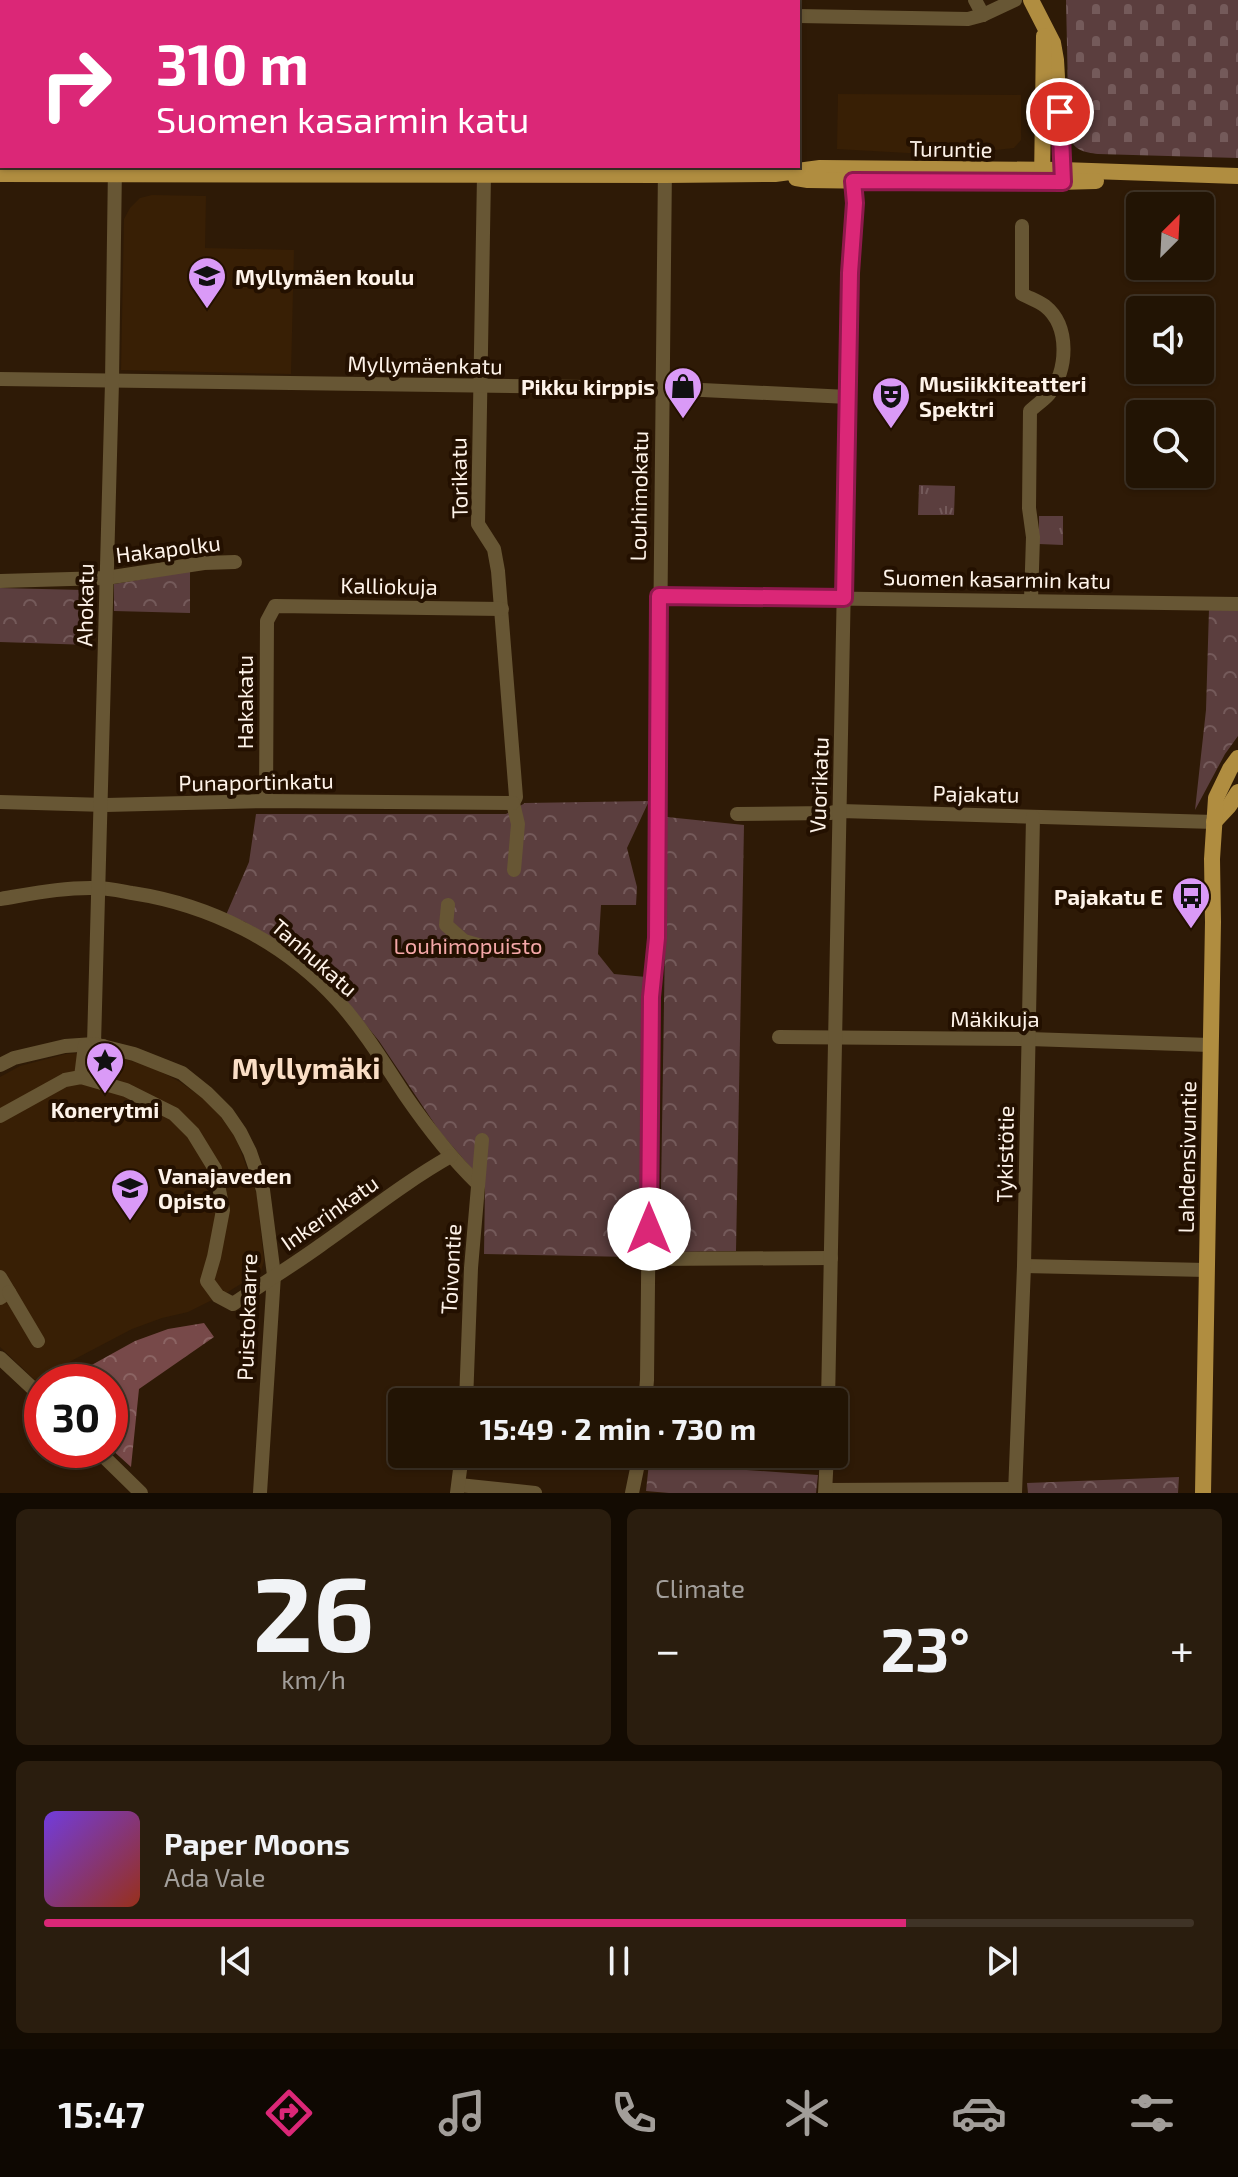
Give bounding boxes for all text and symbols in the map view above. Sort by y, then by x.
text: 310 m [156,29,309,96]
icon: right [24,32,128,136]
pin [1026,78,1094,146]
icon: arrive [1038,90,1082,134]
text: Suomen kasarmin katu [156,97,529,140]
street label: Turuntie [909,134,993,162]
north arrow [1126,192,1214,280]
map controls [1126,192,1214,488]
school or university icon: Myllymäen koulu [186,255,228,310]
place label: Myllymäen koulu [235,263,414,290]
button: sound [1126,296,1214,384]
street label: Myllymäenkatu [347,350,503,378]
shop icon: Pikku kirppis [662,365,704,420]
place label: Musiikkiteatteri Spektri [919,370,1087,421]
place label: Pikku kirppis [521,373,655,399]
theatre icon: Musiikkiteatteri Spektri [870,375,912,430]
button: search [1126,400,1214,488]
street label: Louhimokatu [624,431,652,561]
street label: Torikatu [444,437,472,519]
street label: Hakapolku [114,529,222,567]
street label: Ahokatu [70,563,98,647]
street label: Suomen kasarmin katu [883,563,1111,593]
street label: Kalliokuja [340,571,438,600]
street label: Hakakatu [231,655,257,749]
street label: Vuorikatu [803,736,833,834]
street label: Punaportinkatu [178,767,334,795]
street label: Pajakatu [932,779,1020,808]
bus stop icon: Pajakatu E [1170,875,1212,930]
place label: Pajakatu E [1054,883,1163,909]
street label: Tanhukatu [267,913,363,1001]
park label: Louhimopuisto [393,932,543,958]
street label: Mäkikuja [950,1005,1040,1032]
place icon: Konerytmi [84,1040,126,1095]
district label: Myllymäki [232,1049,380,1086]
street label: Lahdensivuntie [1172,1080,1200,1234]
place label: Konerytmi [51,1096,159,1123]
street label: Tykistötie [990,1105,1018,1203]
place label: Vanajaveden Opisto [158,1162,292,1213]
school or university icon: Vanajaveden Opisto [109,1167,151,1222]
street label: Inkerinkatu [275,1169,383,1255]
position arrow [607,1187,691,1271]
street label: Toivontie [435,1223,465,1315]
street label: Puistokaarre [231,1253,261,1381]
speed limit sign: 30 [24,1364,128,1468]
text: 15:49 · 2 min · 730 m [480,1410,756,1446]
text: 26 [253,1548,374,1673]
text: Climate [655,1572,745,1603]
text: 23° [880,1612,970,1684]
text: − [655,1622,681,1675]
text: + [1170,1622,1194,1675]
text: km/h [281,1663,346,1694]
text: Paper Moons [164,1825,350,1861]
text: Ada Vale [164,1861,266,1892]
icon: previous [214,1939,258,1983]
icon: pause [597,1939,641,1983]
icon: next [980,1939,1024,1983]
icon: directions [261,2085,317,2141]
icon: music [434,2085,490,2141]
icon: phone [606,2085,662,2141]
icon: climate [779,2085,835,2141]
icon: car [951,2085,1007,2141]
icon: filters [1124,2085,1180,2141]
text: 15:47 [58,2092,145,2135]

